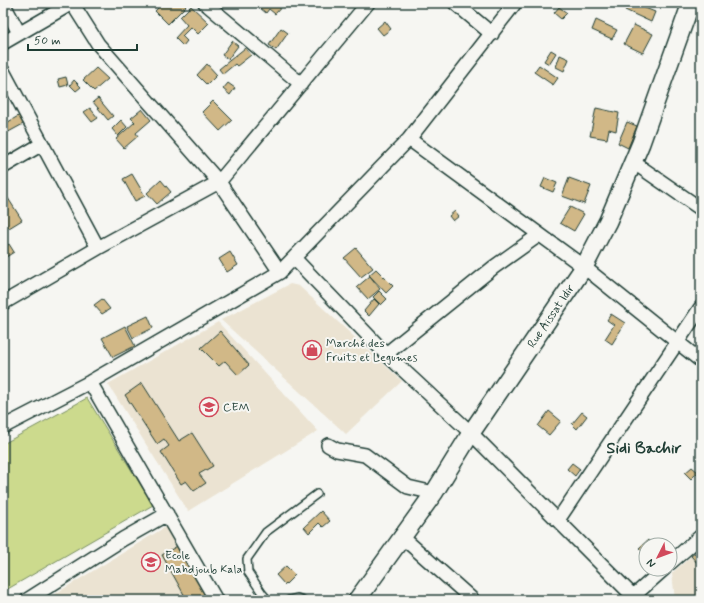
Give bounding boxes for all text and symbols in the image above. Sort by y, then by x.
scale bar [28,26,137,52]
text: 50 m [34,33,61,49]
street label: Rue Aissat Idir [524,282,579,351]
place label: Marché des Fruits et Legumes [326,336,418,366]
shop icon: Marché des Fruits et Legumes [301,339,323,361]
school or university icon: CEM [198,396,220,418]
place label: CEM [223,400,250,416]
district label: Sidi Bachir [607,438,682,459]
north arrow [638,537,678,577]
place label: Ecole Mahdjoub Kala [165,548,242,578]
school or university icon: Ecole Mahdjoub Kala [140,551,162,573]
text: N [644,556,659,570]

